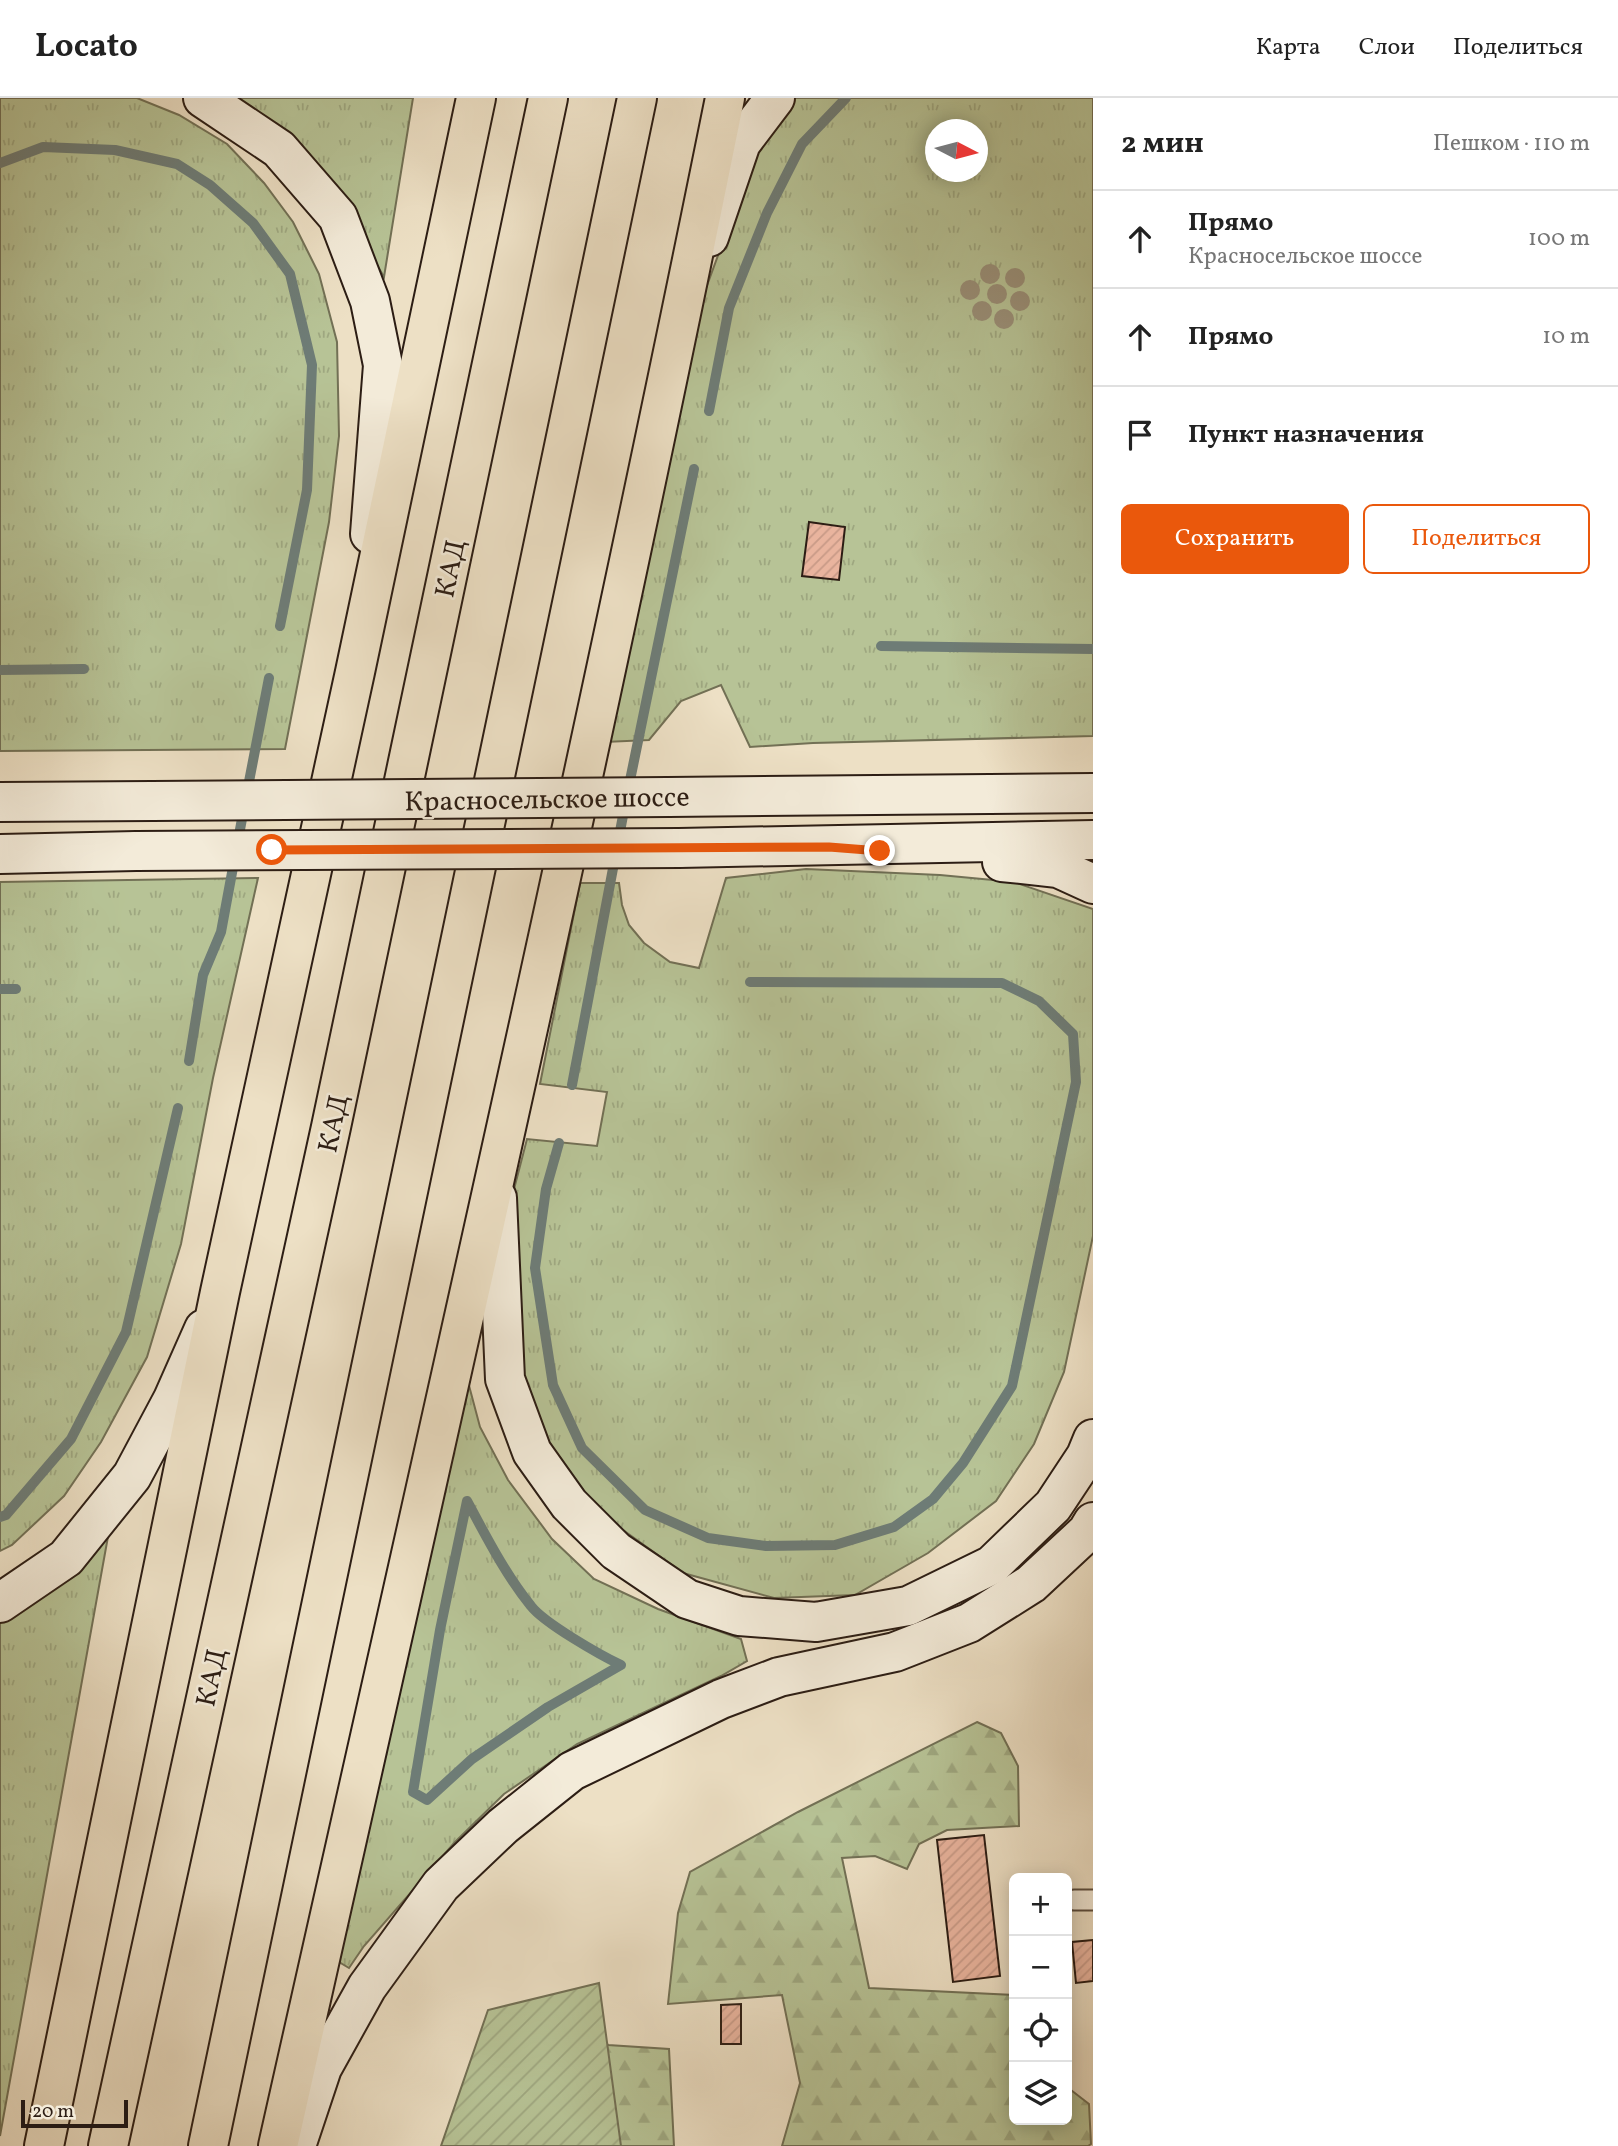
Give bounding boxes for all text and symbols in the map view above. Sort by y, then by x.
text: Locato [35,25,138,71]
text: Карта [1256,31,1321,65]
text: Слои [1359,31,1415,65]
text: Поделиться [1453,31,1583,65]
north arrow [925,119,988,182]
text: 2 мин [1121,123,1204,165]
text: Пешком · 110 m [1433,128,1590,160]
text: Прямо [1188,205,1273,241]
icon: ahead [1121,220,1159,258]
text: 100 m [1528,223,1590,255]
text: Красносельское шоссе [1188,241,1422,273]
icon: ahead [1121,318,1159,356]
text: Прямо [1188,319,1273,355]
text: 10 m [1542,321,1590,353]
icon: arrive [1121,416,1159,454]
text: Пункт назначения [1188,417,1424,453]
button: Сохранить [1121,504,1349,574]
button: Поделиться [1363,504,1590,574]
street label: КАД [426,536,477,601]
street label: Красносельское шоссе [404,779,690,822]
route start [256,834,287,865]
route end [864,835,895,866]
street label: КАД [309,1091,360,1156]
street label: КАД [187,1645,238,1710]
map controls [1009,1873,1072,2125]
button: + [1009,1873,1072,1936]
button: − [1009,1936,1072,1999]
button: locate [1009,1999,1072,2062]
button: layers [1009,2062,1072,2125]
scale bar [21,2097,128,2129]
text: 20 m [32,2099,74,2125]

